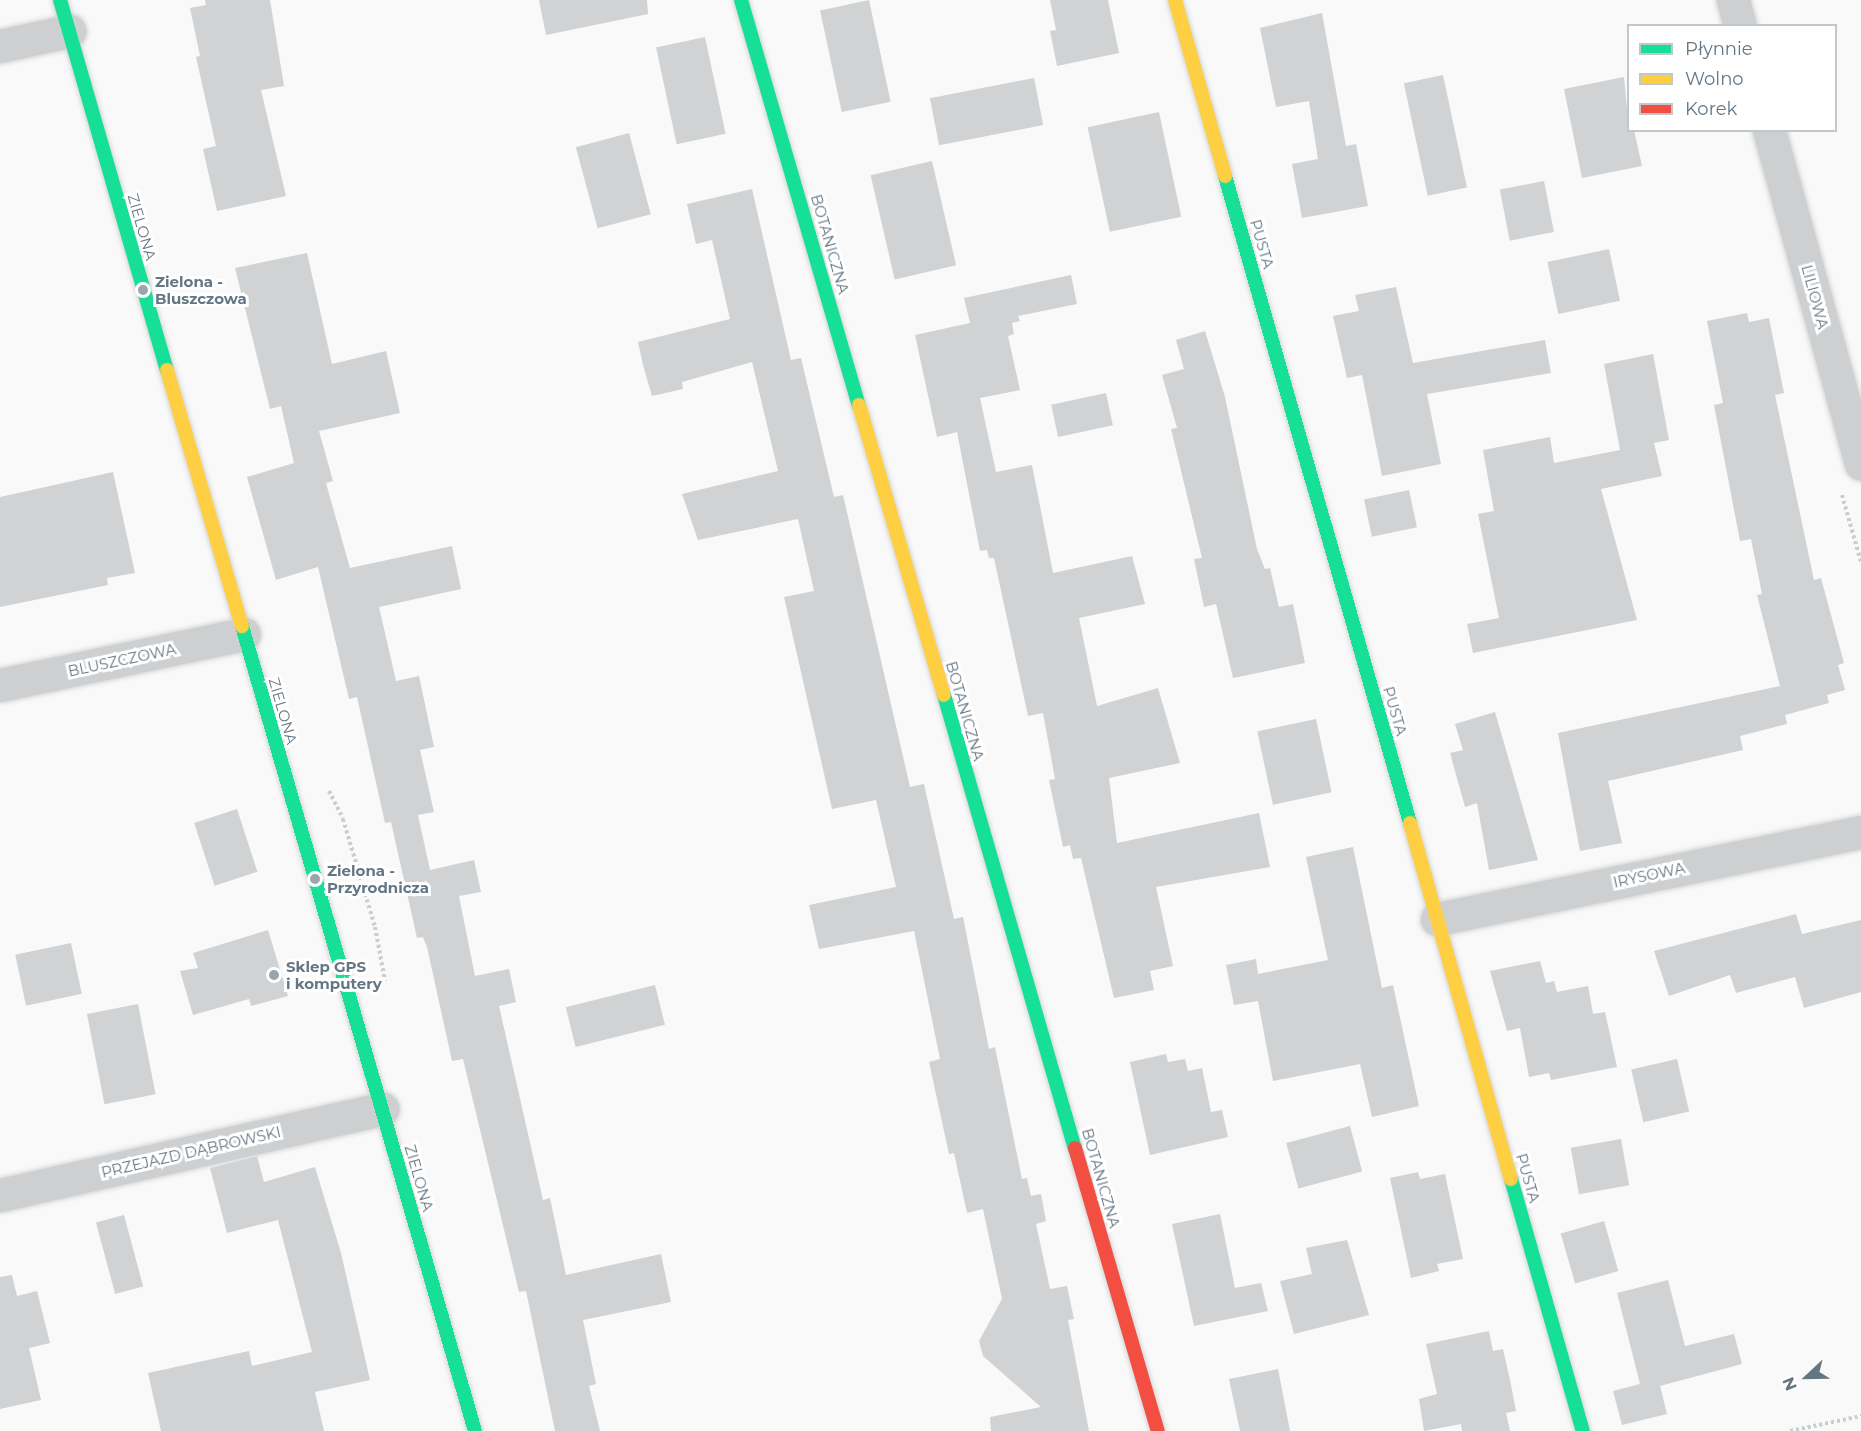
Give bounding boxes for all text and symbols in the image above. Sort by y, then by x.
legend [1627,24,1837,132]
text: Płynnie [1685,38,1753,60]
text: Wolno [1685,68,1744,90]
text: Korek [1685,98,1737,120]
street label: ZIELONA [124,192,160,262]
street label: BOTANICZNA [807,192,853,296]
street label: PUSTA [1246,217,1278,271]
street label: LILIOWA [1798,263,1832,331]
place label: Zielona - Bluszczowa [155,272,247,307]
marker: Zielona - Bluszczowa [136,283,150,297]
street label: BLUSZCZOWA [66,640,178,680]
street label: BOTANICZNA [942,659,988,763]
street label: ZIELONA [265,676,301,746]
street label: PUSTA [1379,684,1411,738]
street label: IRYSOWA [1611,859,1687,891]
place label: Zielona - Przyrodnicza [327,861,429,896]
marker: Zielona - Przyrodnicza [308,872,322,886]
place label: Sklep GPS i komputery [286,957,382,992]
marker: Sklep GPS i komputery [267,968,281,982]
street label: PRZEJAZD DĄBROWSKI [99,1123,283,1181]
street label: BOTANICZNA [1078,1126,1124,1230]
street label: ZIELONA [401,1143,437,1213]
street label: PUSTA [1512,1151,1544,1205]
north arrow [1777,1347,1837,1407]
text: N [1779,1374,1801,1393]

